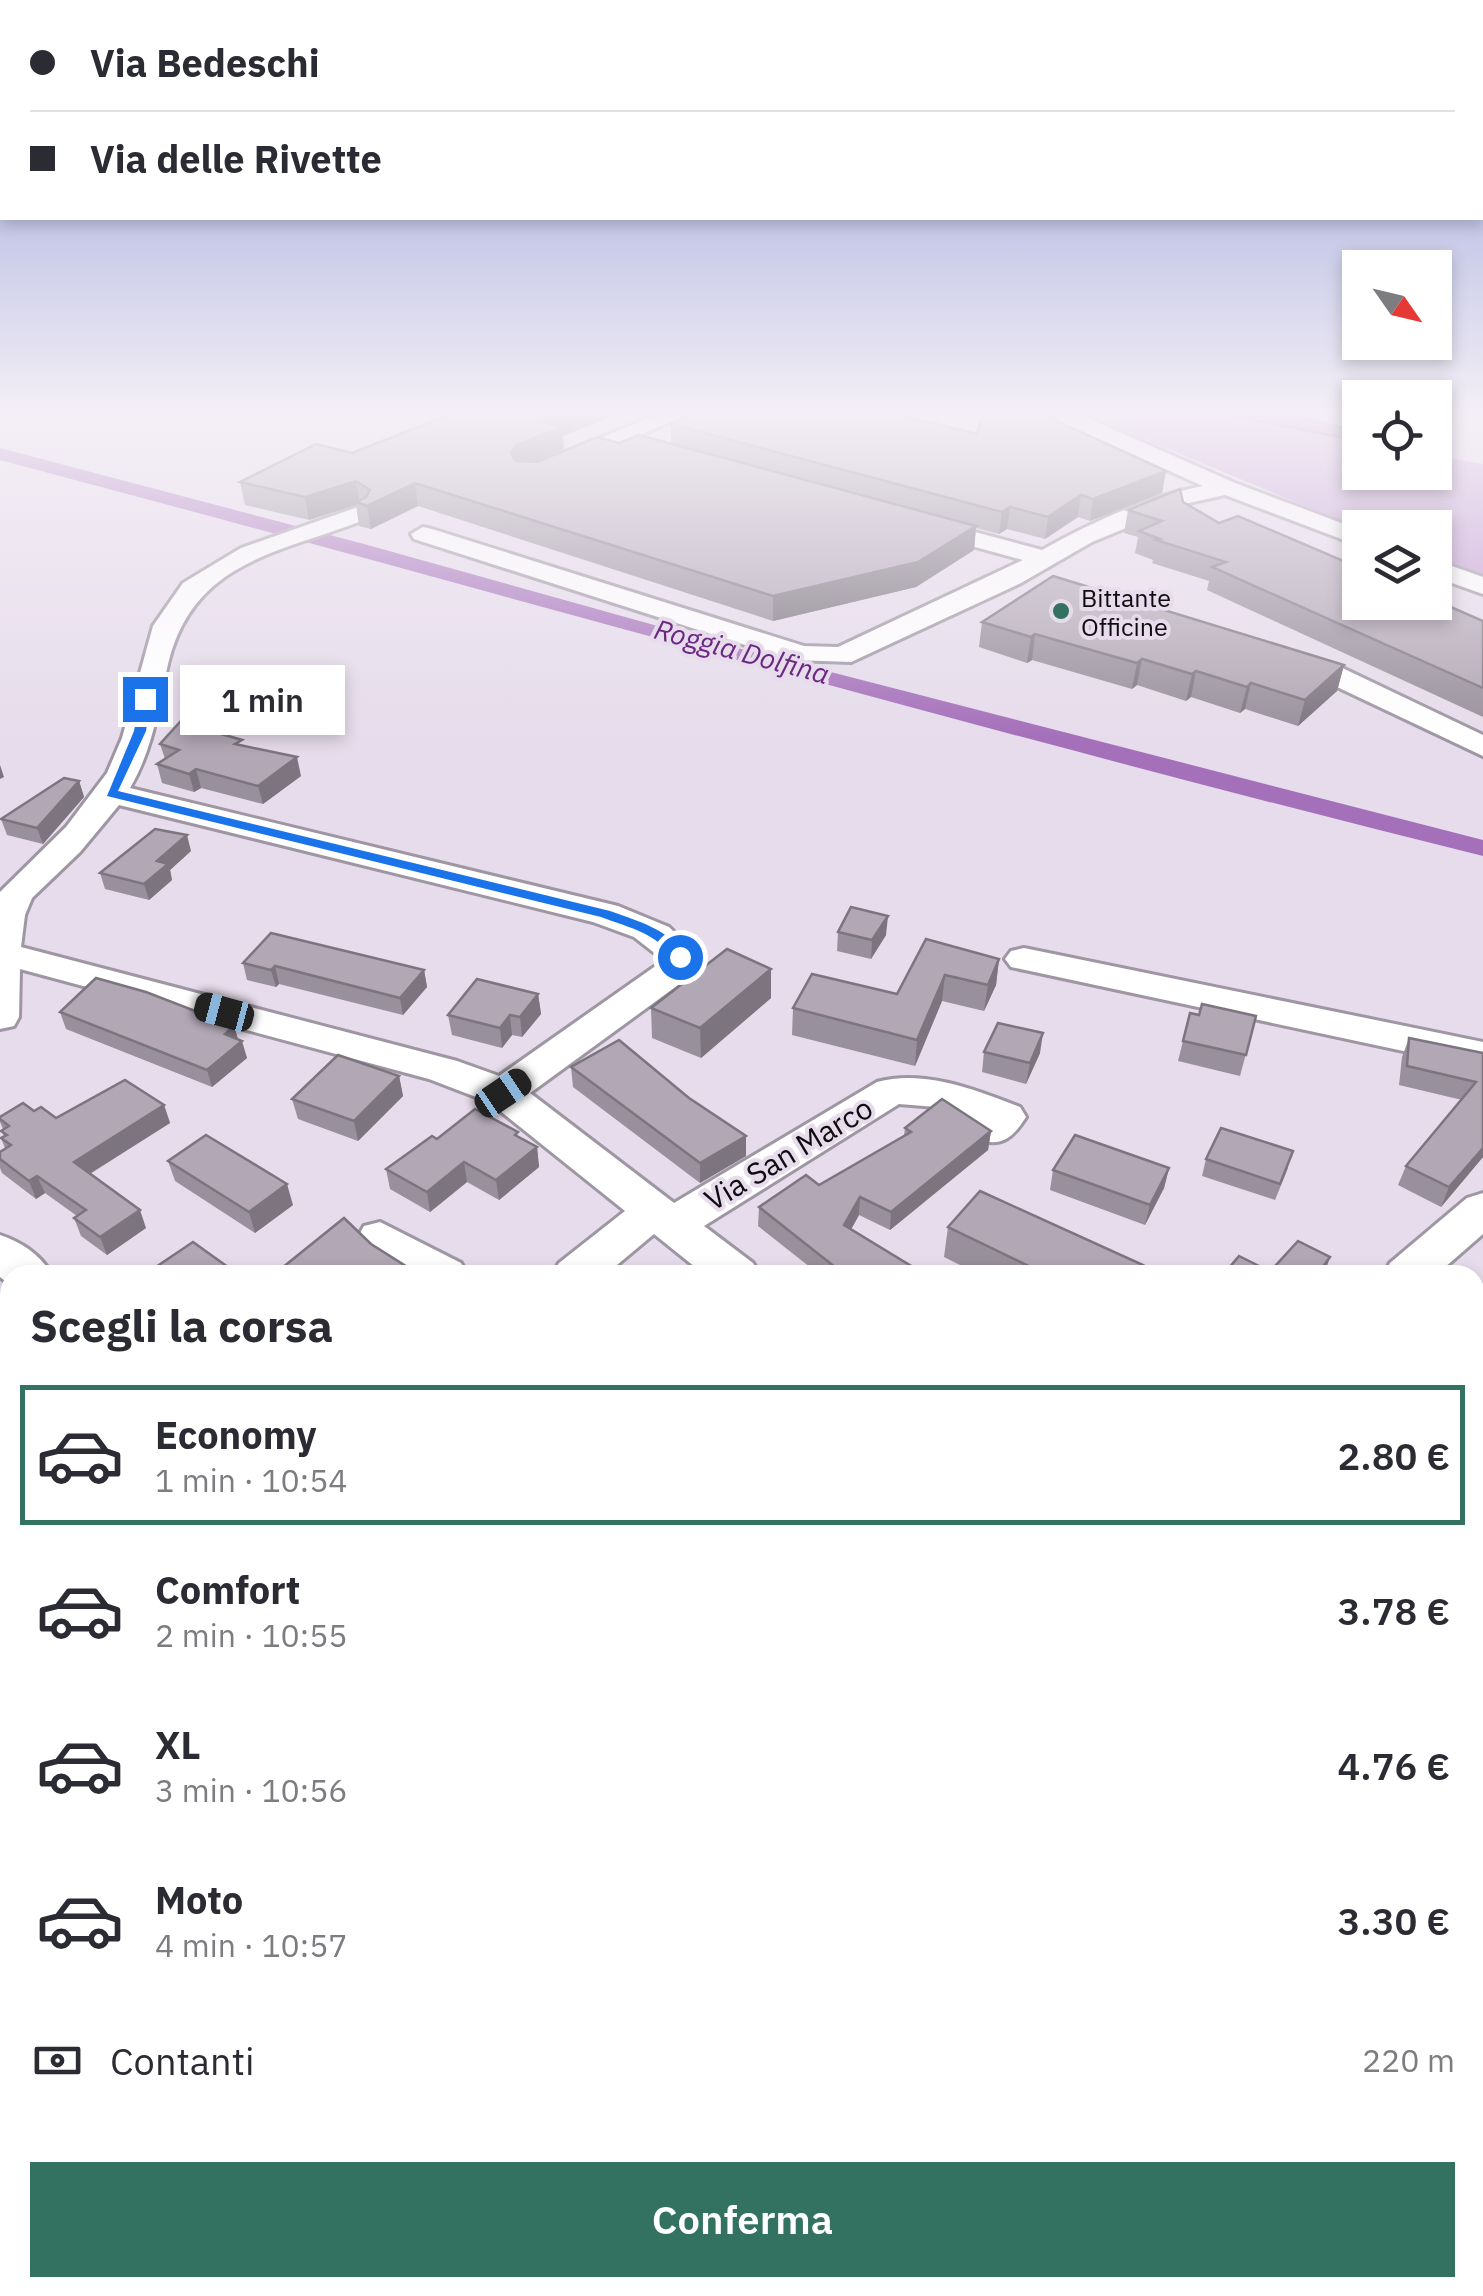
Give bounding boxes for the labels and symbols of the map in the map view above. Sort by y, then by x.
north arrow [1342,250,1452,360]
place label: Bittante Officine [1081,581,1171,643]
marker: Bittante Officine [1050,600,1072,622]
water label: Roggia Dolfina [650,610,834,692]
callout: 1 min [180,664,345,734]
route end [123,677,168,722]
route start [658,935,703,980]
car [191,990,257,1034]
car [470,1064,536,1122]
street label: Via San Marco [697,1088,879,1218]

